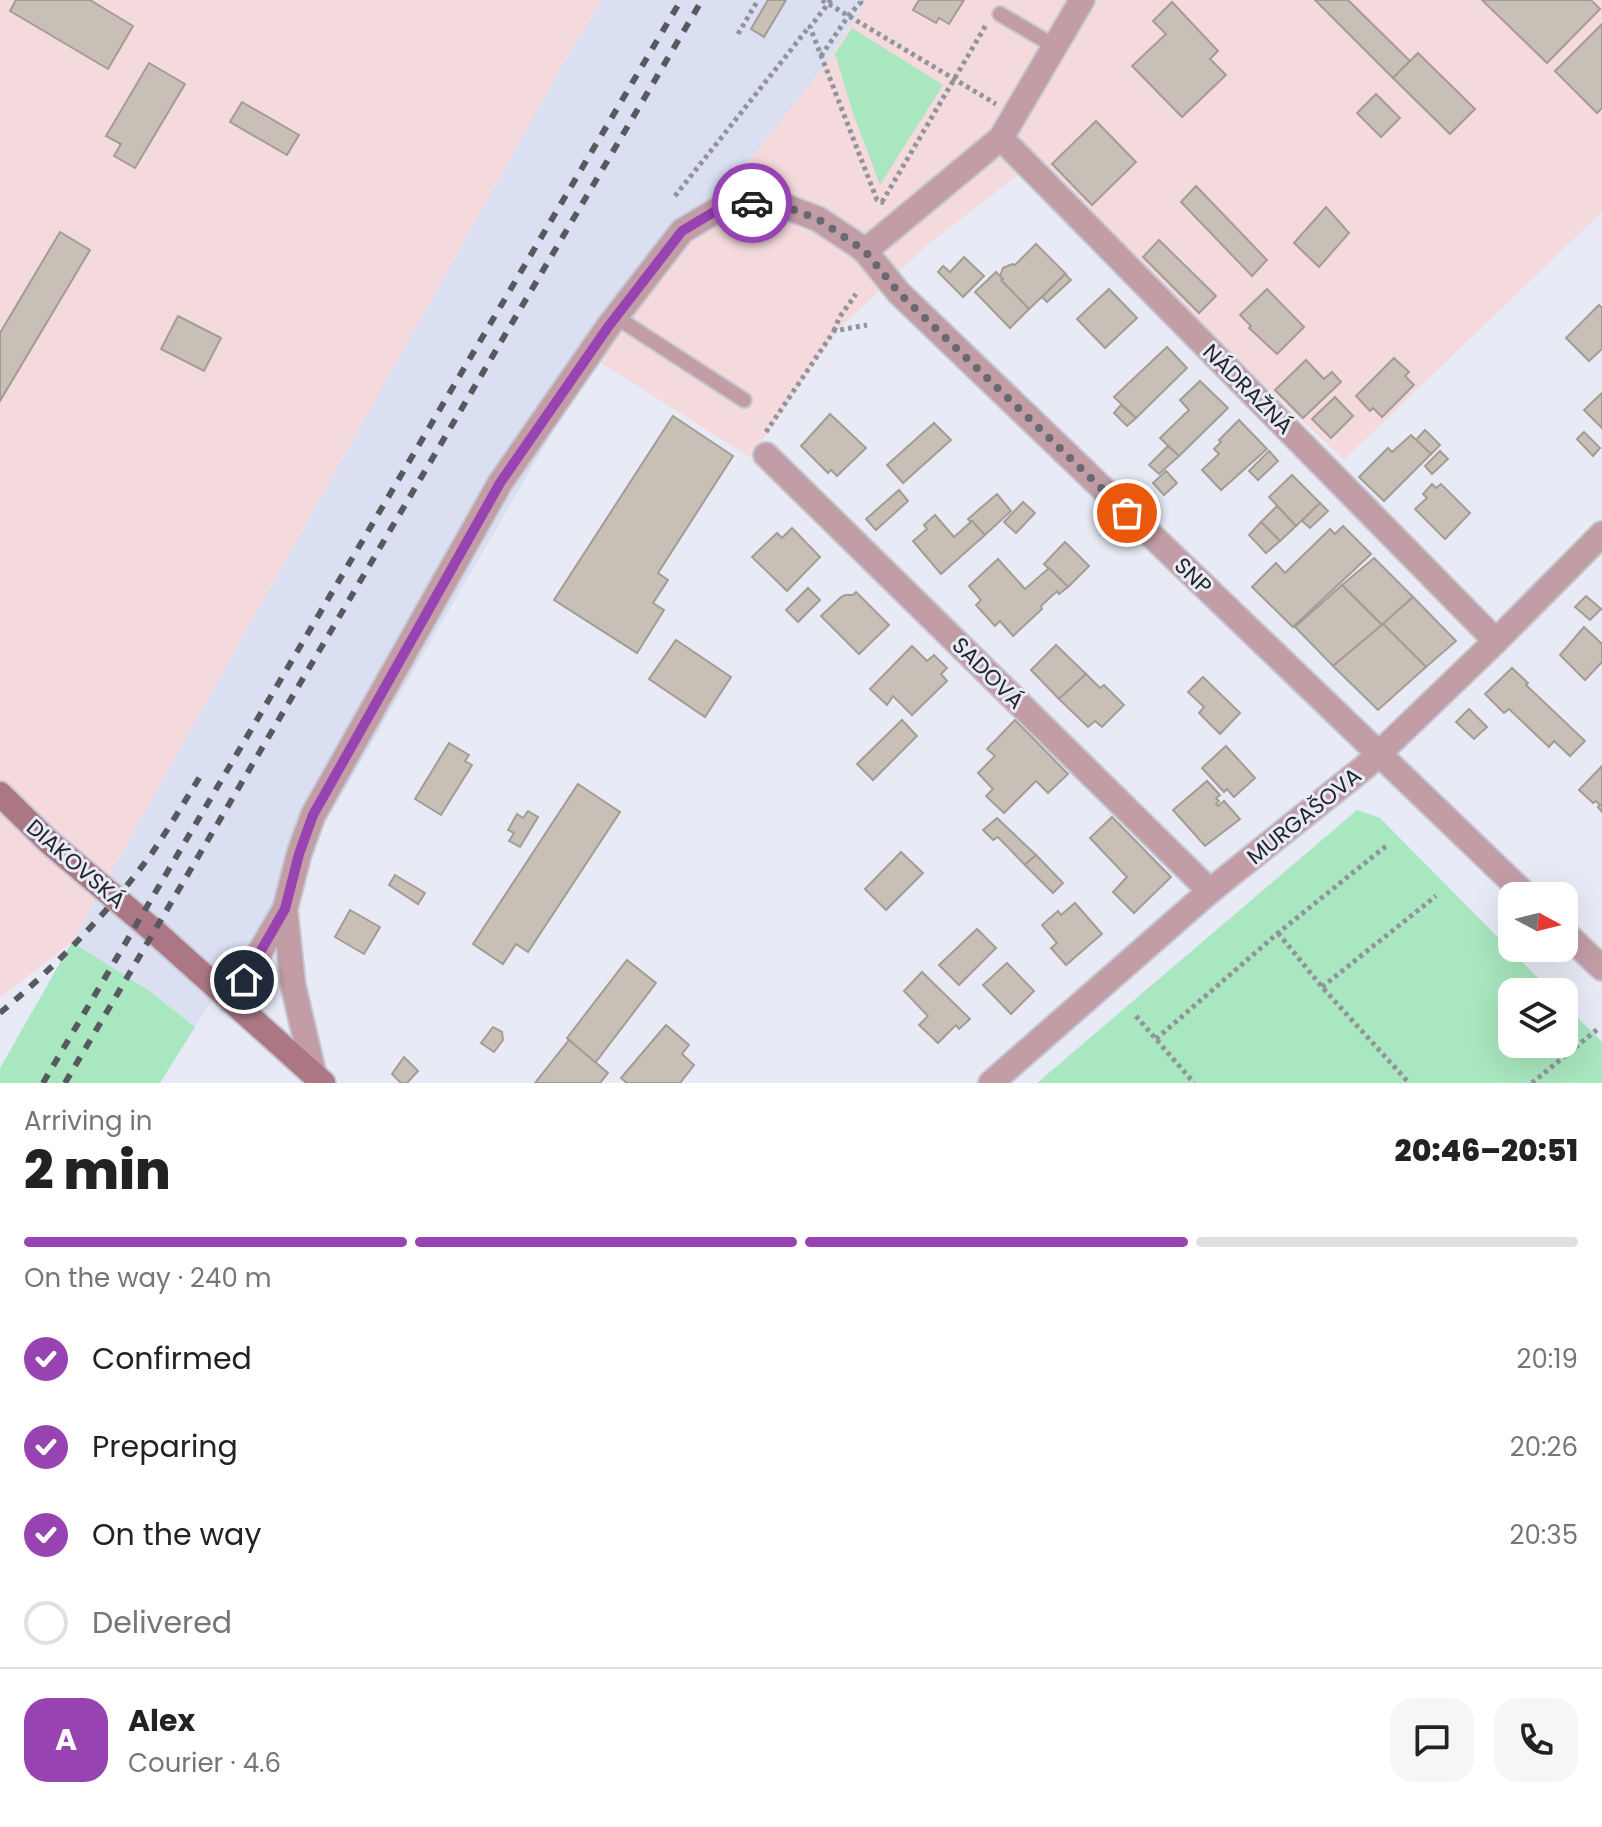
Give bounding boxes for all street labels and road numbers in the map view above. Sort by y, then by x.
street label: NÁDRAŽNÁ [1196,337,1300,441]
street label: SNP [1167,551,1219,601]
street label: SADOVÁ [945,630,1031,716]
street label: MURGAŠOVA [1240,760,1368,872]
street label: DIAKOVSKÁ [20,812,132,916]

